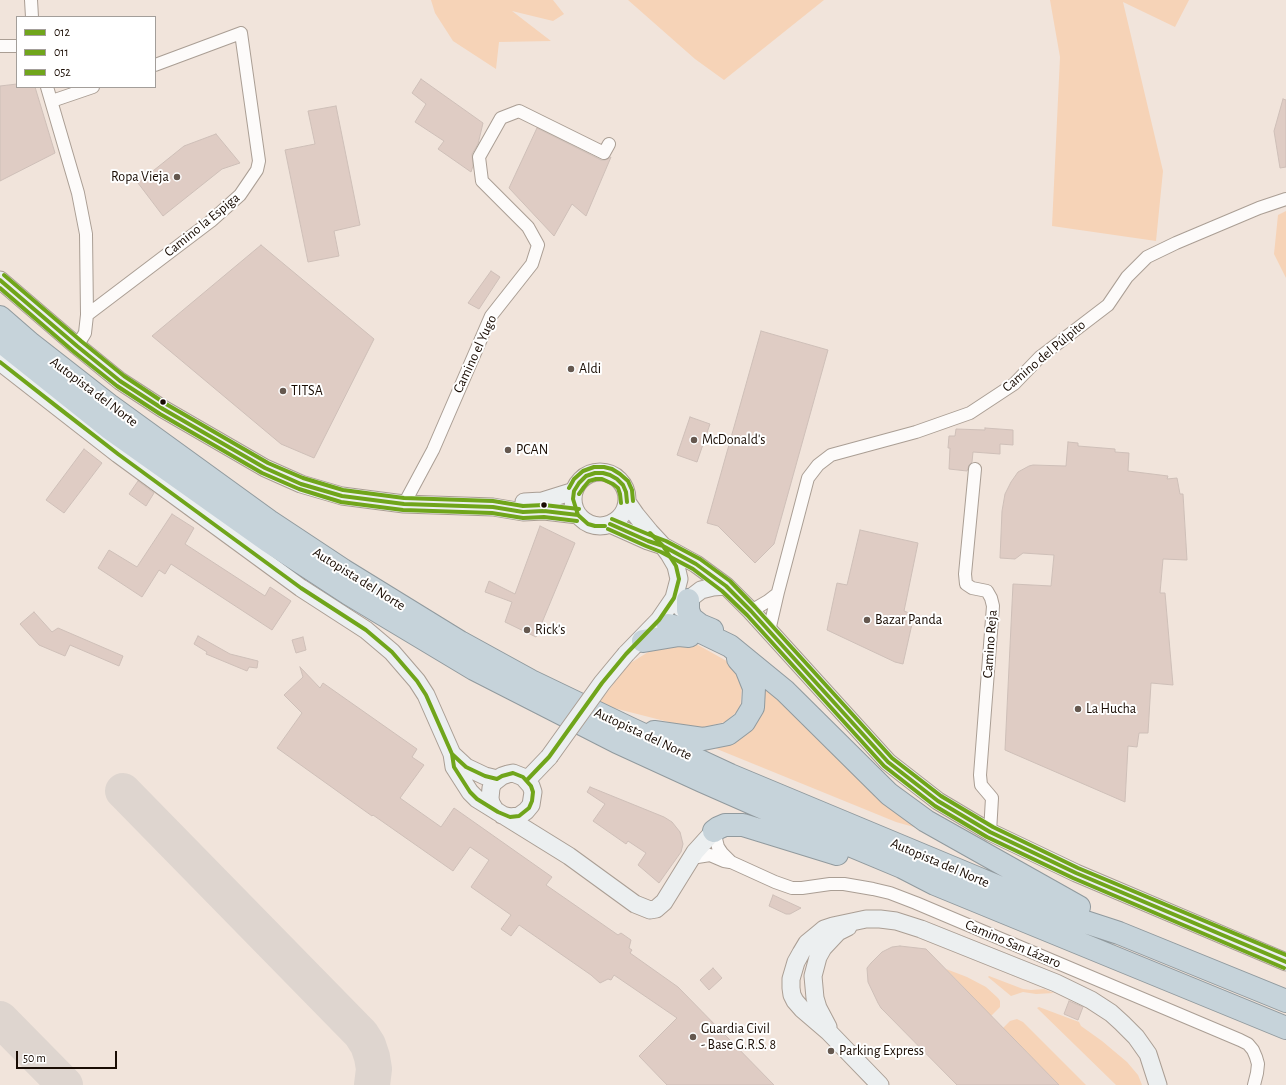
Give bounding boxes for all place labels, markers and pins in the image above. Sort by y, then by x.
place label: Ropa Vieja [111,169,169,185]
marker: Ropa Vieja [172,172,182,182]
place label: Aldi [579,361,601,377]
marker: Aldi [566,364,576,374]
place label: TITSA [291,383,323,399]
marker: TITSA [278,386,288,396]
unlabelled marker [158,397,168,407]
place label: McDonald's [702,432,765,448]
marker: McDonald's [689,435,699,445]
place label: PCAN [516,442,548,458]
marker: PCAN [503,445,513,455]
unlabelled marker [539,500,549,510]
place label: Bazar Panda [875,612,942,628]
marker: Bazar Panda [862,615,872,625]
place label: Rick's [535,622,565,638]
marker: Rick's [522,625,532,635]
place label: La Hucha [1086,701,1136,717]
marker: La Hucha [1073,704,1083,714]
place label: Guardia Civil - Base G.R.S. 8 [701,1021,776,1054]
marker: Guardia Civil - Base G.R.S. 8 [688,1032,698,1042]
place label: Parking Express [839,1043,924,1059]
marker: Parking Express [826,1046,836,1056]

